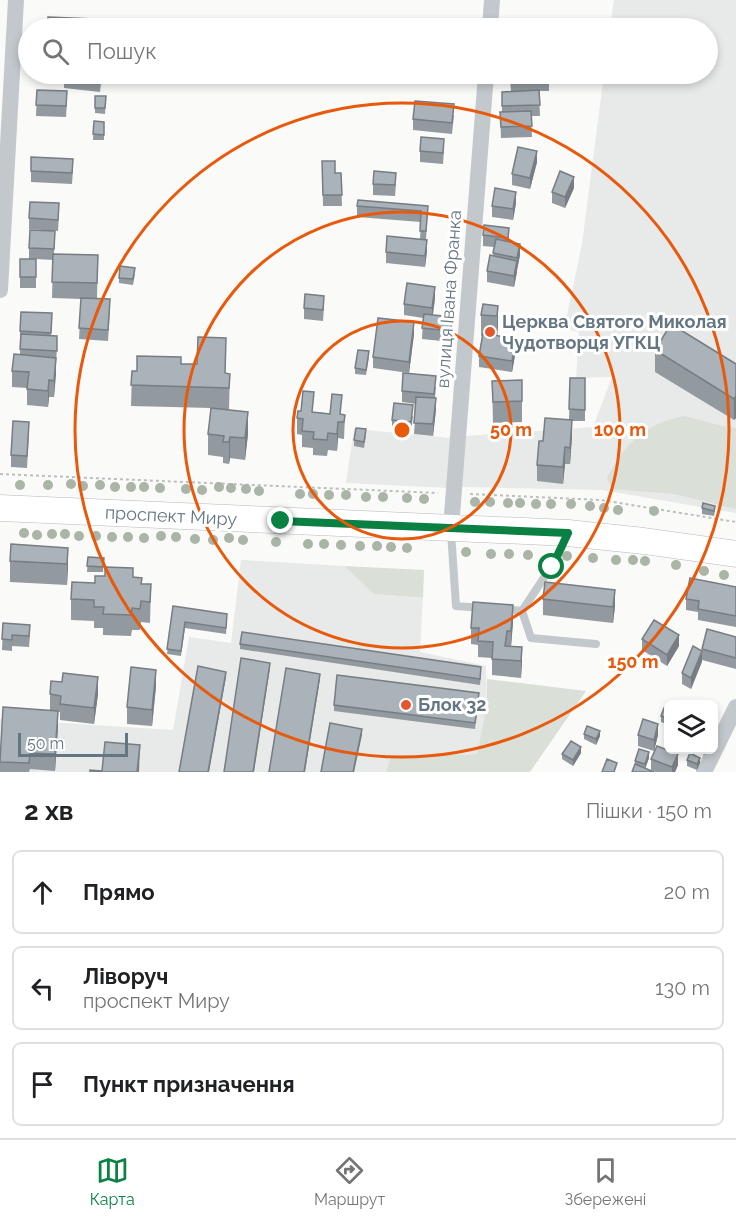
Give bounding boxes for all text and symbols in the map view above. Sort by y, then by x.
search box [18,18,718,84]
icon: search [39,35,72,68]
text: Пошук [87,38,157,64]
street label: вулиця Івана Франка [432,209,465,389]
place label: Церква Святого Миколая Чудотворця УГКЦ [502,311,727,353]
marker: Церква Святого Миколая Чудотворця УГКЦ [483,325,497,339]
text: 50 m [490,419,532,440]
text: 100 m [594,419,646,440]
centre of rings [392,420,412,440]
street label: проспект Миру [104,502,238,529]
route end [267,507,293,533]
route start [538,553,564,579]
text: 150 m [608,651,659,672]
place label: Блок 32 [418,694,486,715]
marker: Блок 32 [399,698,413,712]
map controls [664,700,718,754]
button: layers [664,700,718,754]
scale bar [18,730,128,758]
text: 50 m [27,734,64,753]
text: 2 хв [24,796,73,826]
text: Пішки · 150 m [586,799,712,823]
icon: ahead [26,876,59,909]
text: Прямо [83,879,155,905]
text: 20 m [664,880,710,904]
text: Ліворуч [83,963,168,989]
icon: left [26,972,59,1005]
text: 130 m [655,976,710,1000]
text: проспект Миру [83,989,230,1013]
icon: arrive [26,1068,59,1101]
text: Пункт призначення [83,1071,295,1097]
tab: Карта [90,1154,135,1209]
tab: Маршрут [314,1154,385,1209]
tab: Збережені [564,1154,646,1209]

